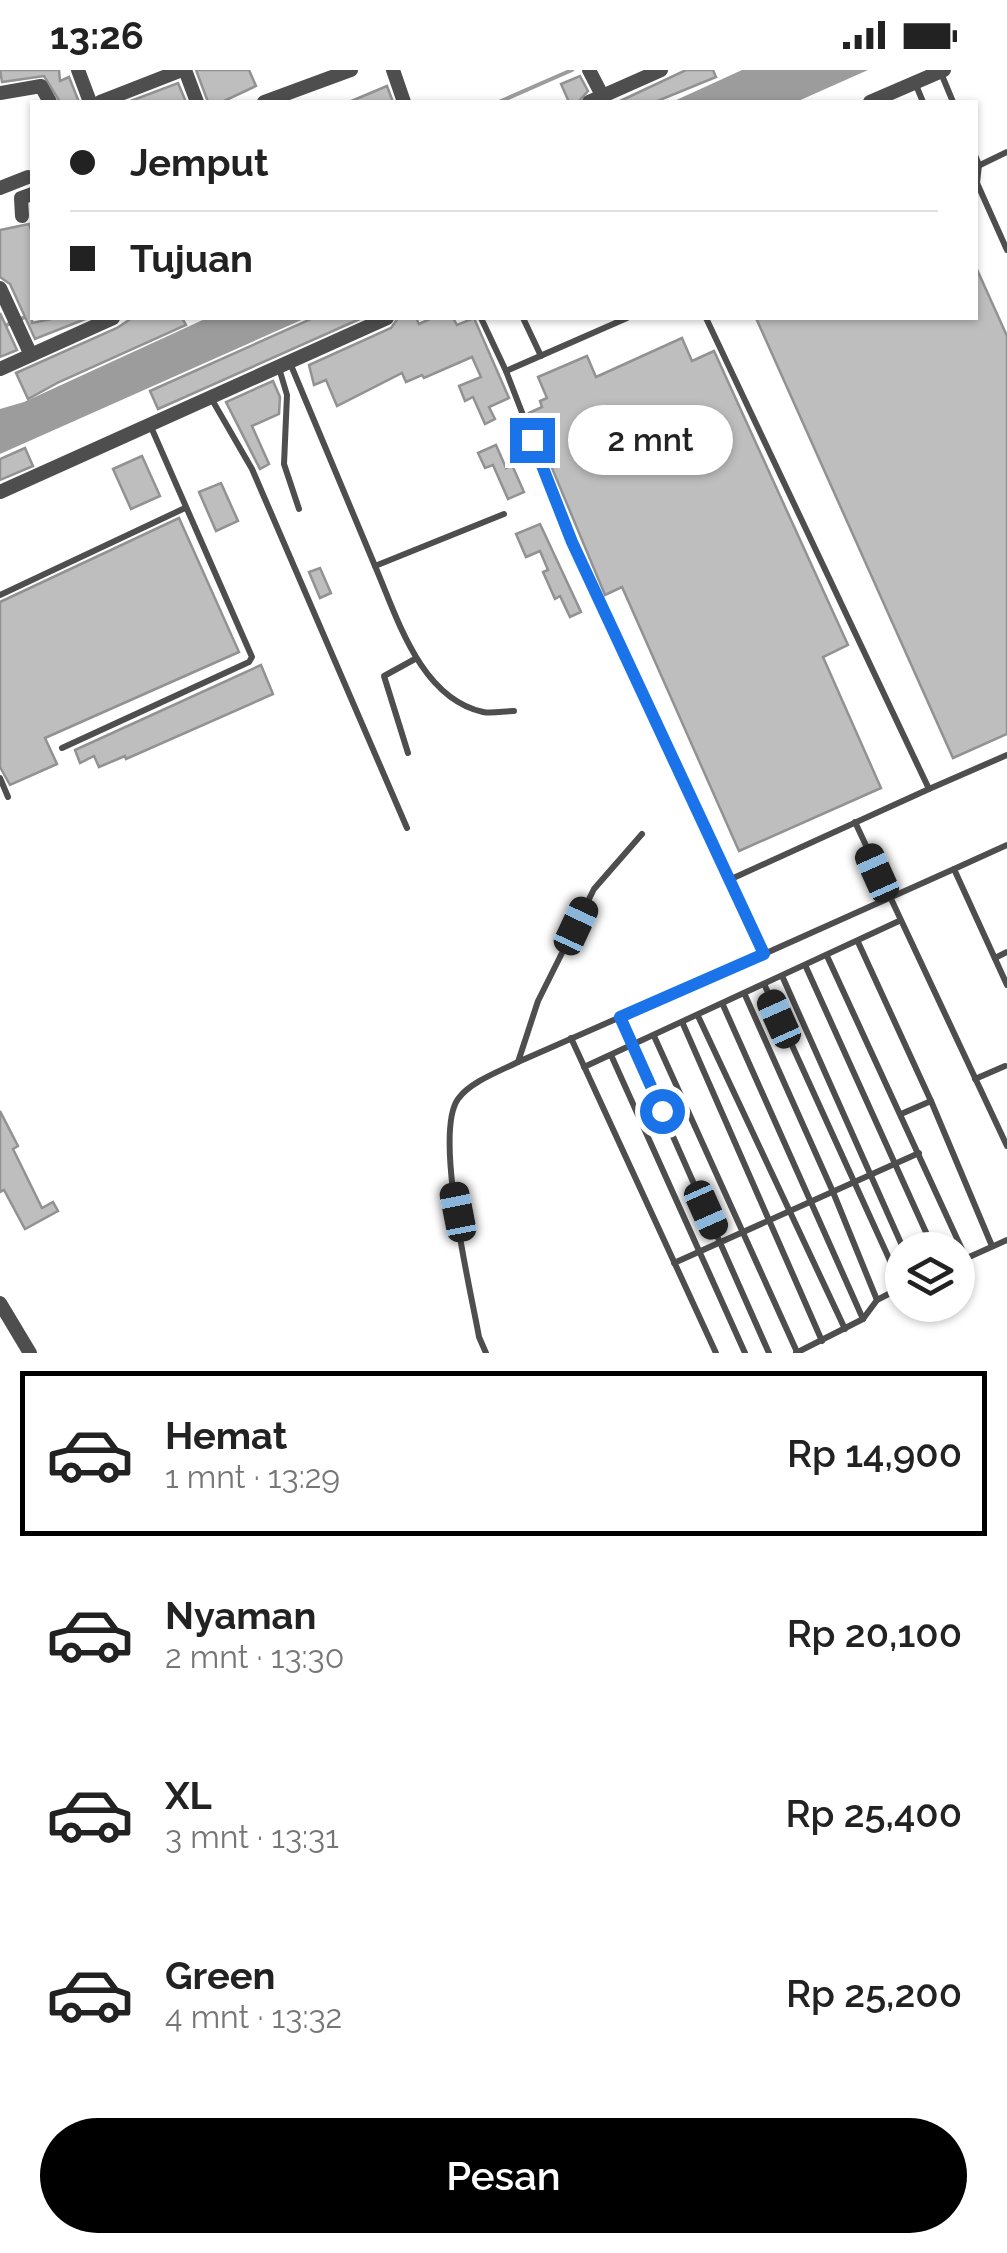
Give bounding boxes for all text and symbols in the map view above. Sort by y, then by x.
text: 13:26 [50,13,144,58]
text: Jemput [130,140,269,185]
text: Tujuan [130,236,253,281]
callout: 2 mnt [567,405,732,475]
route end [510,418,555,463]
text: 2 mnt [608,421,693,458]
car [851,839,903,907]
car [550,892,602,960]
car [753,985,805,1053]
route start [640,1089,685,1134]
car [680,1176,732,1244]
car [438,1180,478,1244]
map controls [885,1232,975,1322]
button: layers [885,1232,975,1322]
icon: car [45,1409,135,1499]
text: Hemat [165,1413,287,1458]
text: Rp 14,900 [787,1431,962,1476]
text: 1 mnt · 13:29 [165,1458,340,1495]
icon: car [45,1589,135,1679]
text: Nyaman [165,1593,316,1638]
text: Rp 20,100 [787,1611,962,1656]
text: 2 mnt · 13:30 [165,1638,344,1675]
icon: car [45,1769,135,1859]
text: XL [165,1773,212,1818]
text: Rp 25,400 [786,1791,962,1836]
text: 3 mnt · 13:31 [165,1818,339,1855]
icon: car [45,1949,135,2039]
text: Green [165,1953,275,1998]
text: Rp 25,200 [786,1971,962,2016]
text: 4 mnt · 13:32 [165,1998,342,2035]
button: Pesan [40,2118,967,2233]

